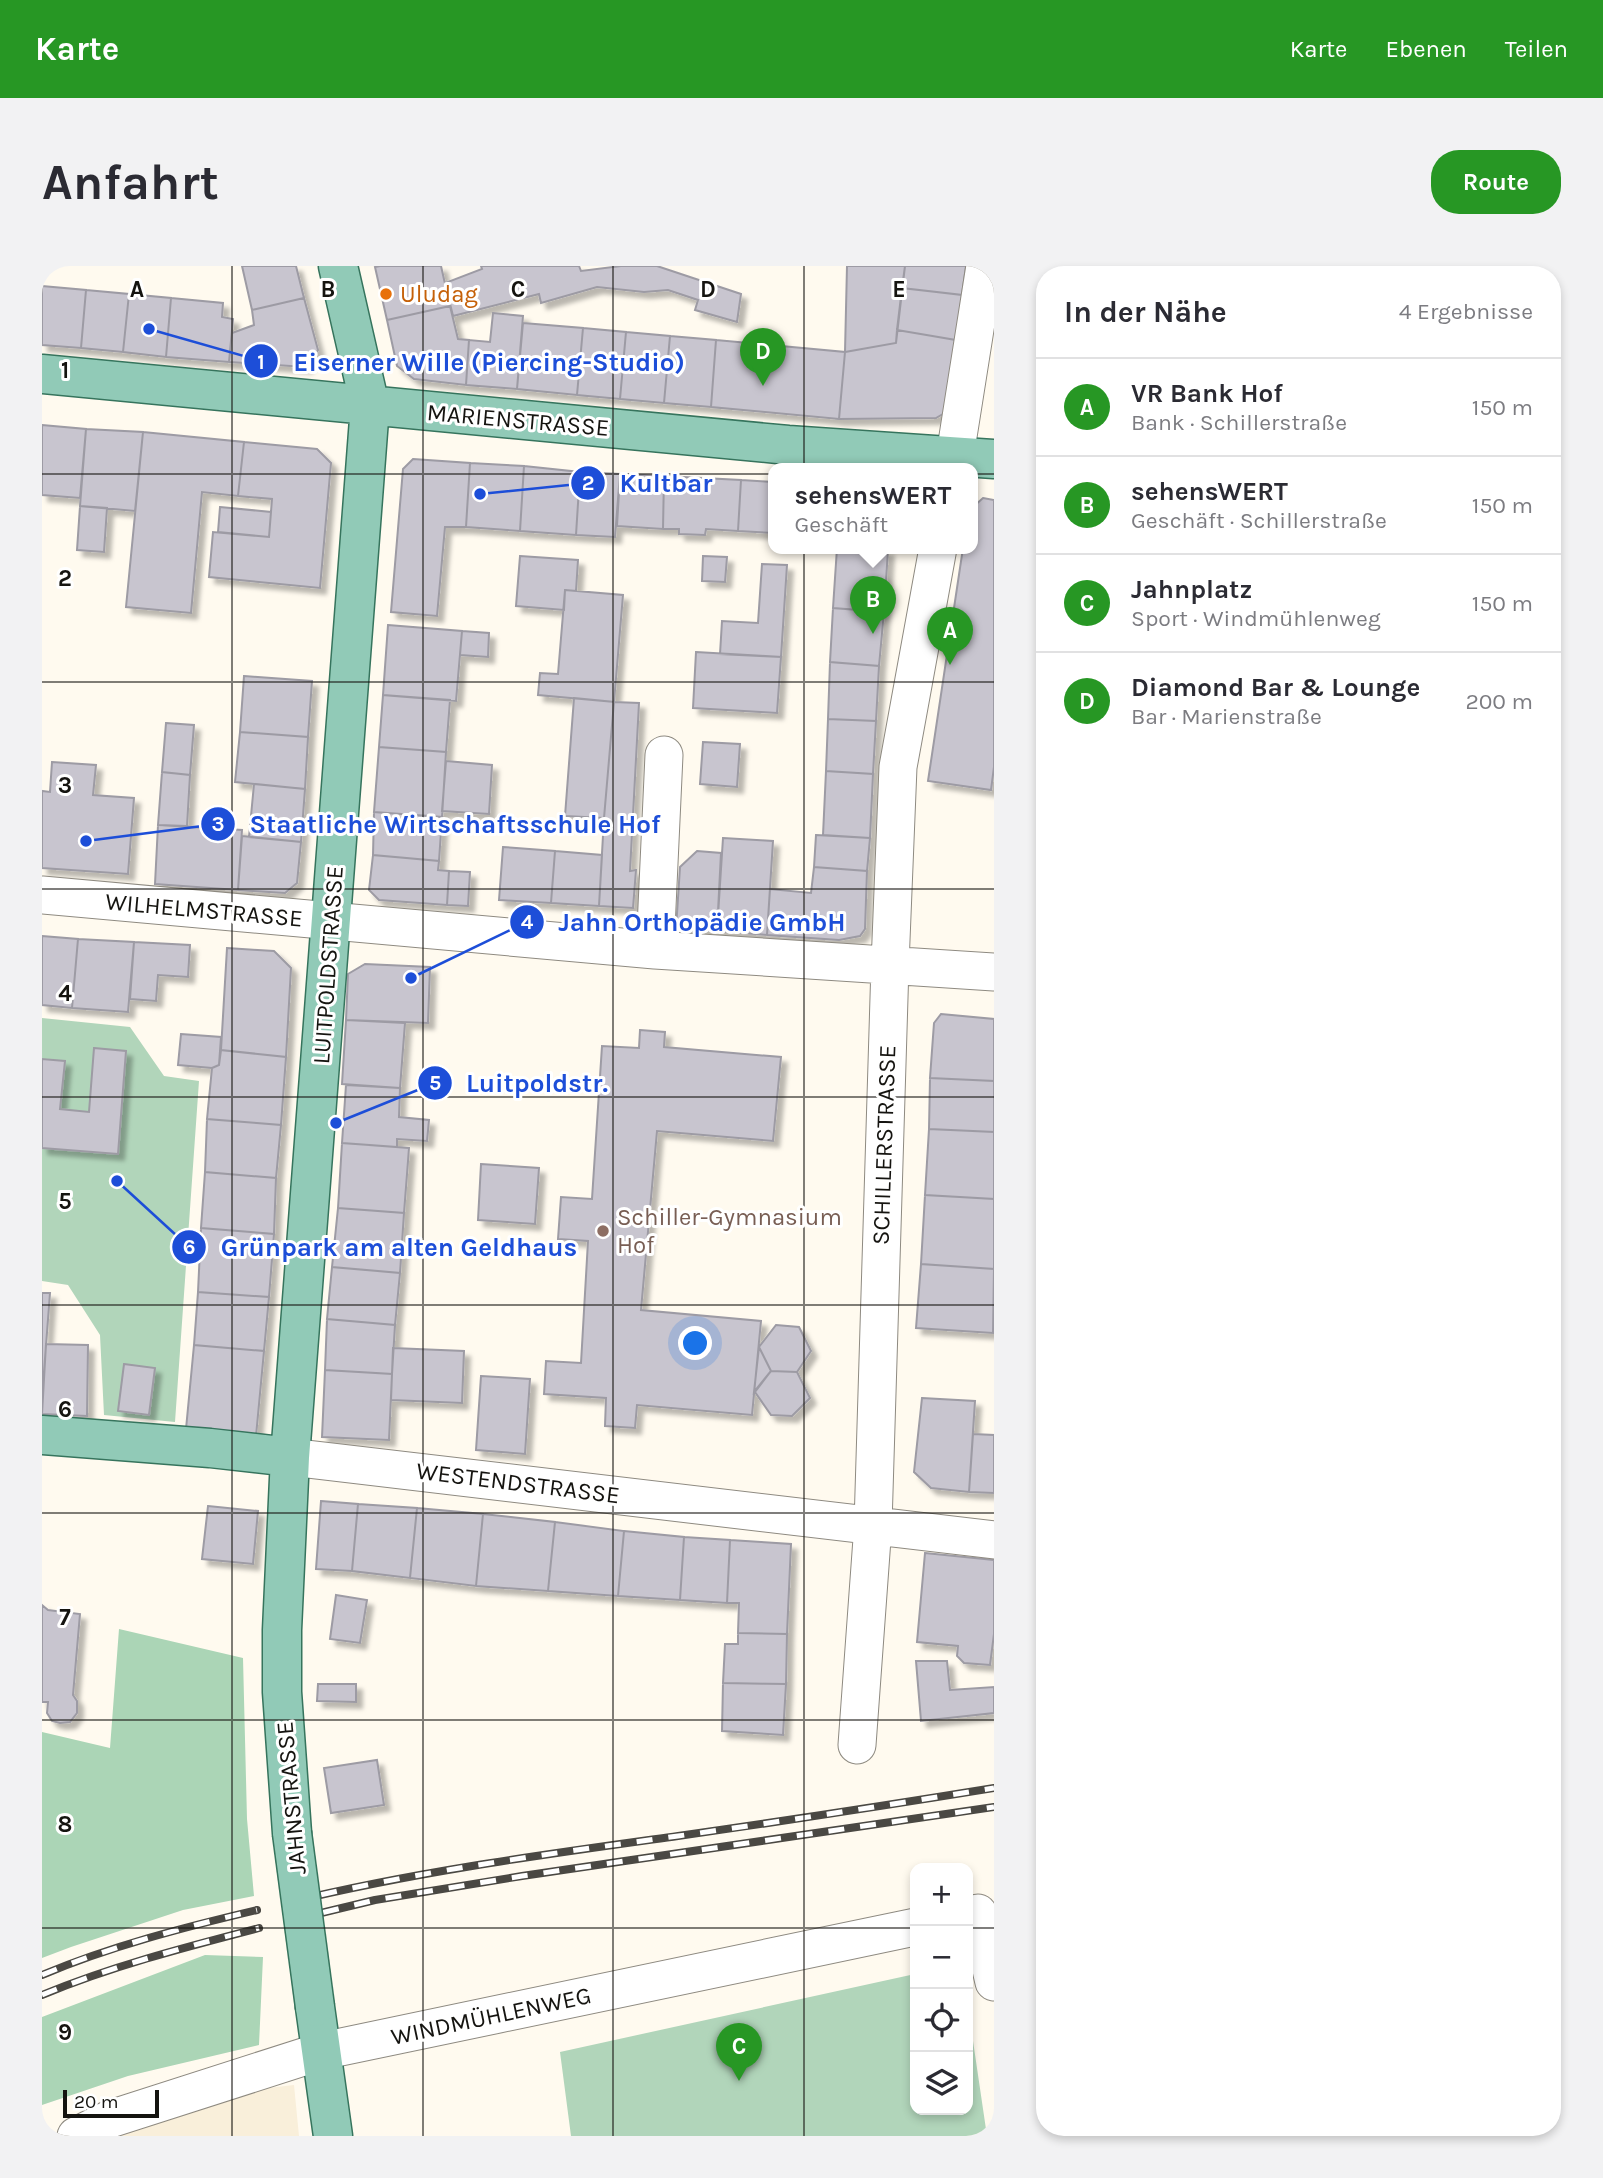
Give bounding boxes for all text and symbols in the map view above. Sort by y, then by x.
text: Karte [35,30,119,68]
text: Karte [1290,35,1347,63]
text: Ebenen [1385,35,1467,63]
text: Teilen [1505,35,1568,63]
button: Route [1431,150,1561,214]
text: Anfahrt [42,154,219,211]
text: A [130,276,144,303]
text: B [321,276,335,303]
text: C [511,276,525,303]
text: D [700,276,716,303]
text: E [892,276,906,303]
place label: Uludag [400,280,478,308]
marker: Uludag [378,286,394,302]
text: In der Nähe [1064,294,1227,330]
text: 4 Ergebnisse [1399,298,1533,325]
pin: D [740,328,786,386]
callout: Eiserner Wille (Piercing-Studio) [244,338,698,385]
text: Eiserner Wille (Piercing-Studio) [293,347,685,378]
text: 1 [257,350,265,374]
text: 1 [61,357,69,384]
text: VR Bank Hof [1131,378,1283,409]
text: A [1080,394,1094,421]
text: 150 m [1472,394,1533,421]
street label: MARIENSTRASSE [426,398,610,442]
text: Bank · Schillerstraße [1131,409,1347,436]
callout: Kultbar [571,459,727,506]
popup [768,463,978,554]
text: Kultbar [620,468,713,499]
text: 2 [582,471,594,495]
text: sehensWERT [1131,476,1288,507]
text: sehensWERT [795,480,951,511]
text: B [1080,492,1094,519]
text: 150 m [1472,492,1533,519]
text: Geschäft · Schillerstraße [1131,507,1387,534]
text: Geschäft [795,511,888,538]
text: 2 [58,565,72,592]
text: Jahnplatz [1131,574,1252,605]
pin: B [850,576,896,634]
text: C [1080,590,1094,617]
text: 150 m [1472,590,1533,617]
text: Sport · Windmühlenweg [1131,605,1381,632]
pin: A [927,607,973,665]
text: Diamond Bar & Lounge [1131,672,1420,703]
text: D [1079,688,1095,715]
text: 200 m [1465,688,1533,715]
text: Bar · Marienstraße [1131,703,1322,730]
text: 3 [58,772,72,799]
callout: Staatliche Wirtschaftsschule Hof [200,800,674,847]
text: Staatliche Wirtschaftsschule Hof [249,809,661,840]
text: 3 [211,812,225,836]
street label: LUITPOLDSTRASSE [307,865,349,1065]
street label: WILHELMSTRASSE [104,887,304,933]
callout: Jahn Orthopädie GmbH [510,898,860,945]
text: Jahn Orthopädie GmbH [558,907,846,938]
text: 4 [521,910,534,934]
text: 4 [58,980,72,1007]
street label: SCHILLERSTRASSE [867,1045,901,1245]
callout: Luitpoldstr. [417,1059,622,1106]
text: Luitpoldstr. [466,1068,608,1099]
text: 5 [429,1071,441,1095]
text: 5 [58,1188,72,1215]
place label: Schiller-Gymnasium Hof [617,1203,842,1259]
marker: Schiller-Gymnasium Hof [595,1223,611,1239]
callout: Grünpark am alten Geldhaus [172,1224,592,1271]
text: Grünpark am alten Geldhaus [221,1232,577,1263]
text: 6 [183,1235,195,1259]
your location [678,1326,712,1360]
text: 6 [58,1396,72,1423]
street label: WESTENDSTRASSE [415,1457,621,1509]
text: 7 [59,1604,71,1631]
street label: JAHNSTRASSE [270,1720,312,1876]
text: 8 [58,1811,72,1838]
map controls [910,1863,973,2115]
button: + [910,1863,973,1926]
button: − [910,1926,973,1989]
street label: WINDMÜHLENWEG [388,1981,594,2051]
button: locate [910,1989,973,2052]
text: 9 [58,2019,72,2046]
pin: C [716,2023,762,2081]
button: layers [910,2052,973,2115]
scale bar [63,2087,159,2119]
text: 20 m [74,2091,119,2113]

